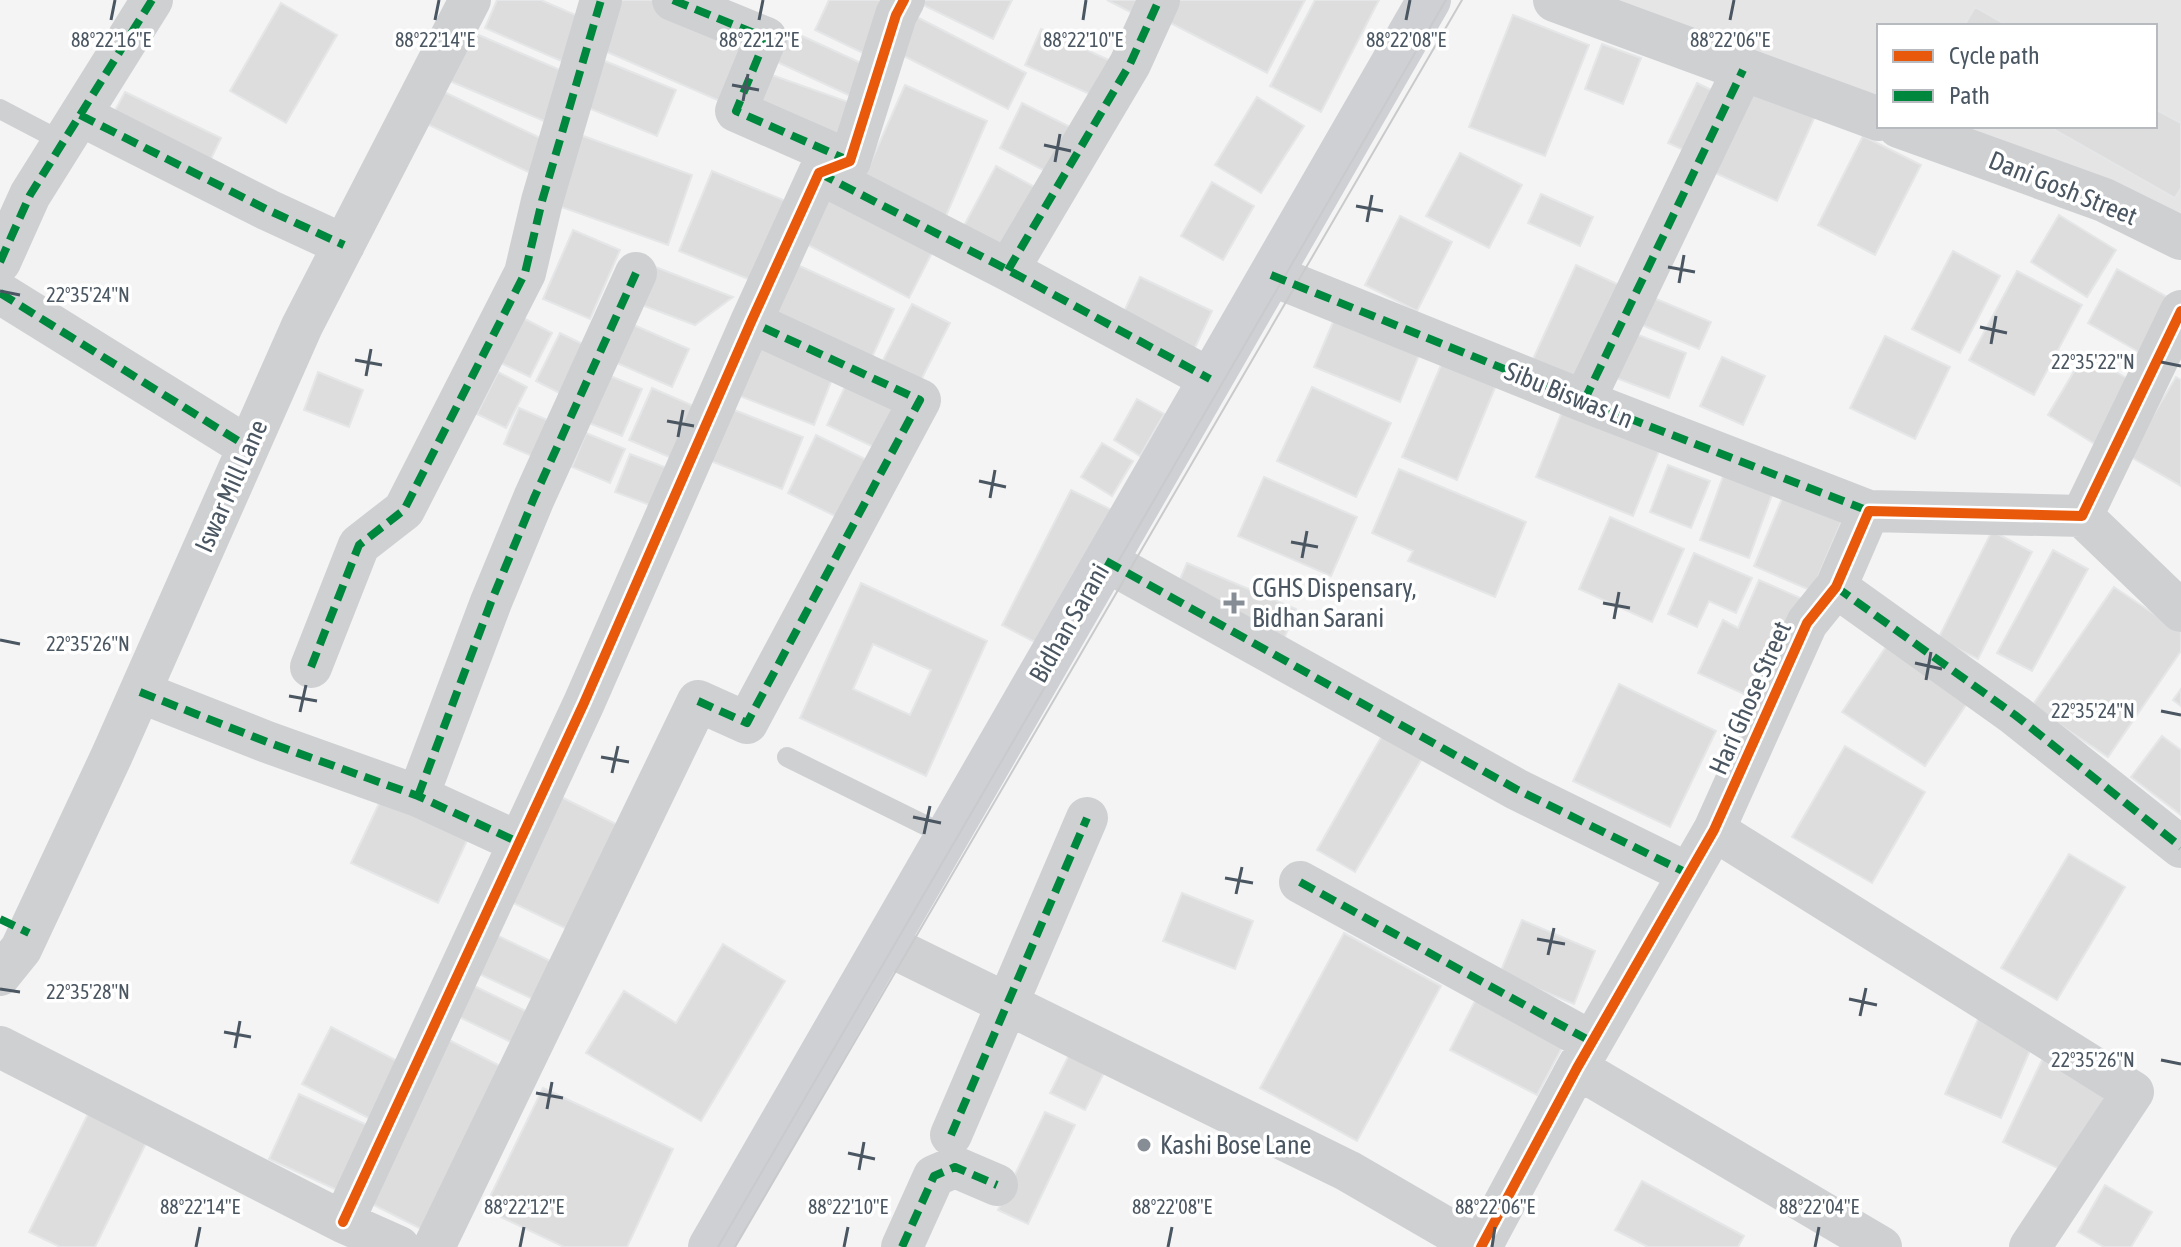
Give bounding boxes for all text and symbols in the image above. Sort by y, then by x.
legend [1877,24,2157,128]
text: 88°22'16"E [71,28,152,51]
text: 88°22'14"E [395,28,476,51]
text: 88°22'12"E [719,28,800,51]
text: 88°22'10"E [1043,28,1124,51]
text: 88°22'08"E [1366,28,1447,51]
text: 88°22'06"E [1690,28,1771,51]
text: Cycle path [1949,42,2040,69]
text: Path [1949,82,1990,109]
street label: Dani Gosh Street [1985,145,2141,231]
text: 22°35'24"N [46,283,130,306]
text: 22°35'22"N [2051,350,2135,373]
street label: Sibu Biswas Ln [1501,356,1637,434]
street label: Iswar Mill Lane [188,415,274,557]
street label: Bidhan Sarani [1023,558,1115,688]
place label: CGHS Dispensary, Bidhan Sarani [1252,573,1417,633]
marker: CGHS Dispensary, Bidhan Sarani [1223,592,1245,614]
street label: Hari Ghose Street [1703,617,1797,779]
text: 22°35'26"N [46,632,130,655]
text: 22°35'24"N [2051,699,2135,722]
text: 22°35'28"N [46,980,130,1003]
text: 22°35'26"N [2051,1048,2135,1071]
place label: Kashi Bose Lane [1160,1130,1311,1160]
marker: Kashi Bose Lane [1135,1136,1153,1154]
text: 88°22'14"E [160,1195,241,1218]
text: 88°22'12"E [484,1195,565,1218]
text: 88°22'10"E [808,1195,889,1218]
text: 88°22'08"E [1132,1195,1213,1218]
text: 88°22'06"E [1455,1195,1536,1218]
text: 88°22'04"E [1779,1195,1860,1218]

